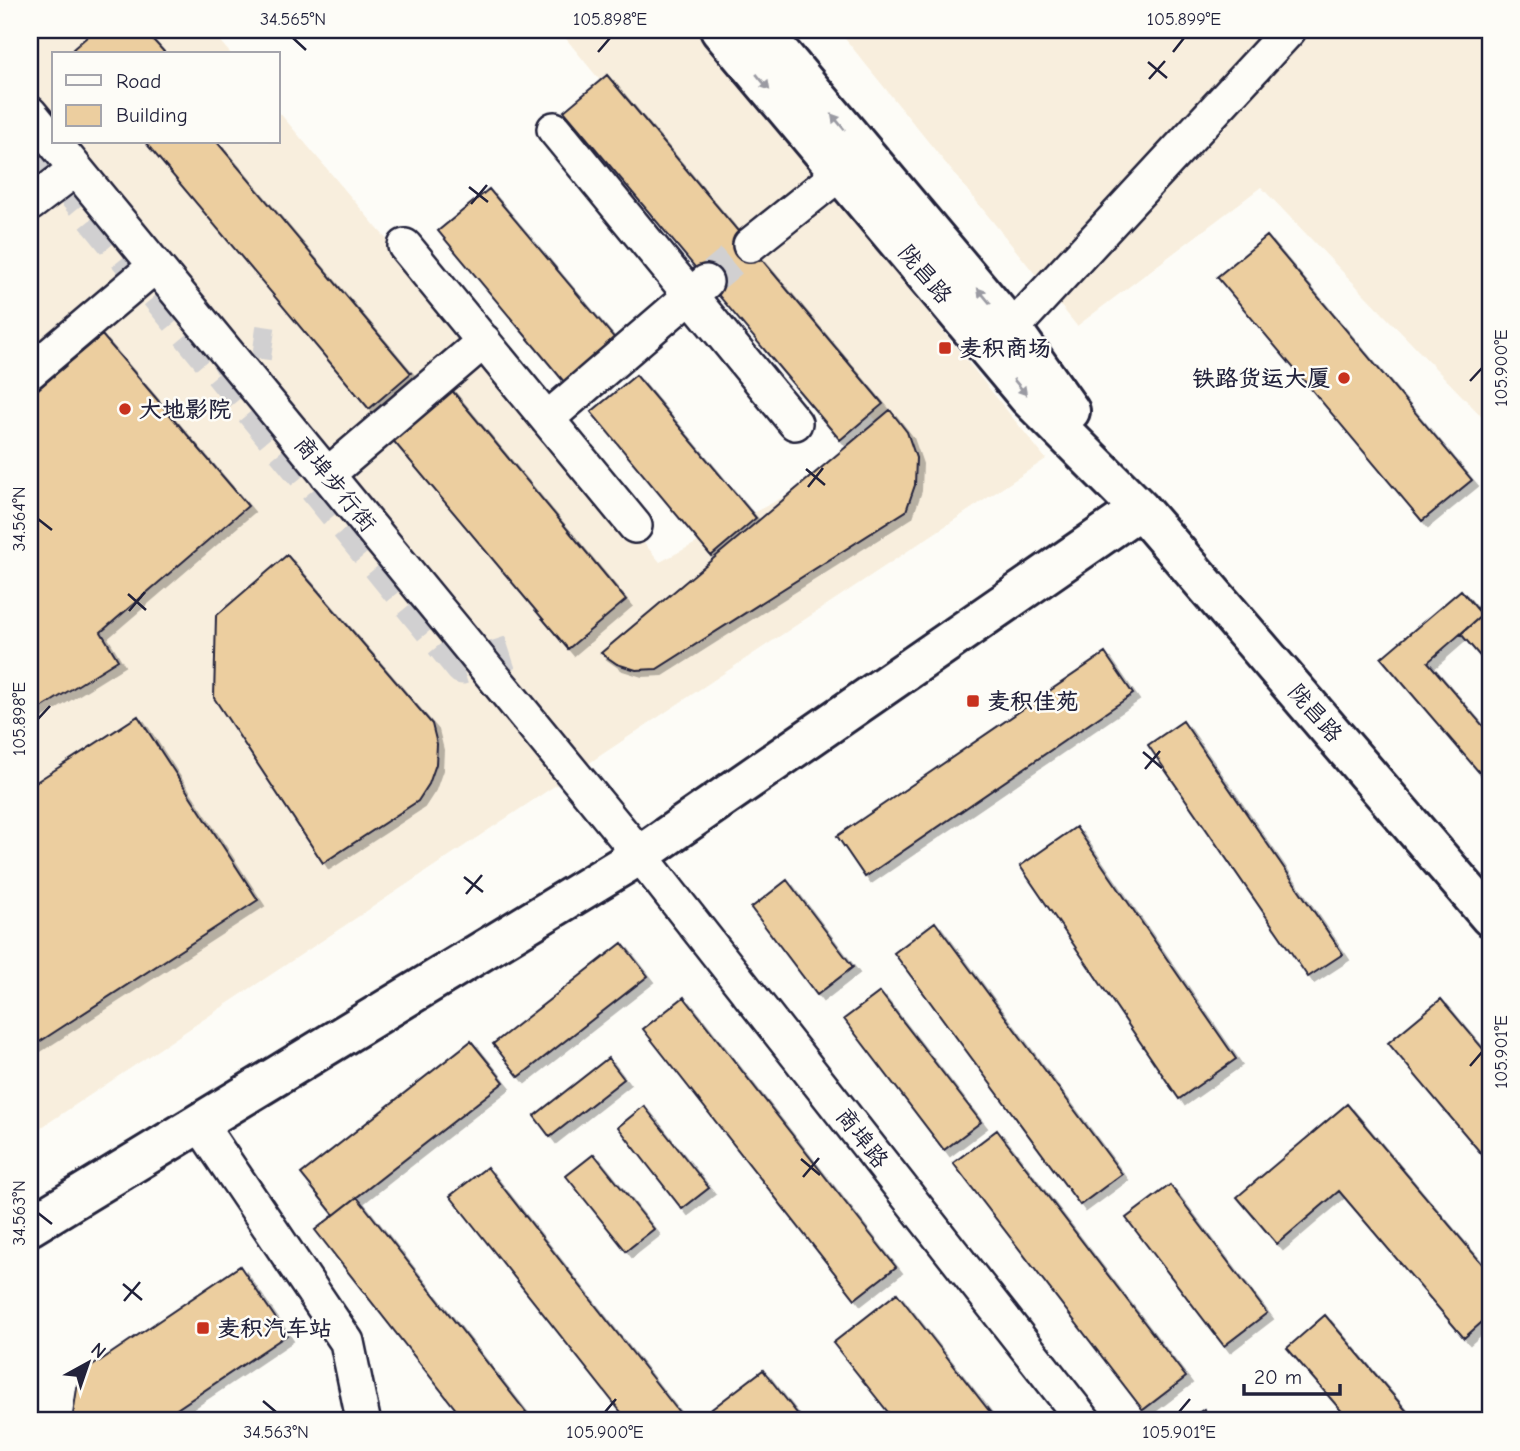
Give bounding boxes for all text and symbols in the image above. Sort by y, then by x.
text: 34.565°N [260,9,326,30]
text: 105.898°E [573,9,647,30]
text: 105.899°E [1147,9,1221,30]
legend [52,52,280,144]
text: Road [116,69,161,93]
one-way arrow [756,73,771,91]
text: Building [116,103,188,127]
one-way arrow [831,113,846,130]
street label: 陇昌路 [892,239,958,309]
one-way arrow [976,287,992,305]
text: 105.900°E [1491,329,1512,407]
place label: 麦积商场 [959,335,1051,362]
marker: 麦积商场 [937,340,953,356]
place label: 铁路货运大厦 [1192,365,1330,392]
marker: 铁路货运大厦 [1336,370,1352,386]
one-way arrow [1013,378,1028,396]
place label: 大地影院 [139,396,231,423]
marker: 大地影院 [117,401,133,417]
street label: 商埠步行街 [288,431,382,537]
text: 34.564°N [9,486,30,552]
street label: 陇昌路 [1282,678,1348,748]
text: 105.898°E [9,682,30,756]
place label: 麦积佳苑 [987,688,1079,715]
marker: 麦积佳苑 [965,693,981,709]
text: 105.901°E [1491,1015,1512,1089]
street label: 商埠路 [830,1103,894,1173]
text: 34.563°N [9,1180,30,1246]
place label: 麦积汽车站 [217,1315,332,1342]
marker: 麦积汽车站 [195,1320,211,1336]
north arrow [52,1328,122,1398]
text: N [86,1338,110,1363]
scale bar [1244,1353,1340,1397]
text: 20 m [1254,1365,1302,1389]
text: 34.563°N [243,1422,309,1443]
text: 105.900°E [566,1422,644,1443]
text: 105.901°E [1142,1422,1216,1443]

